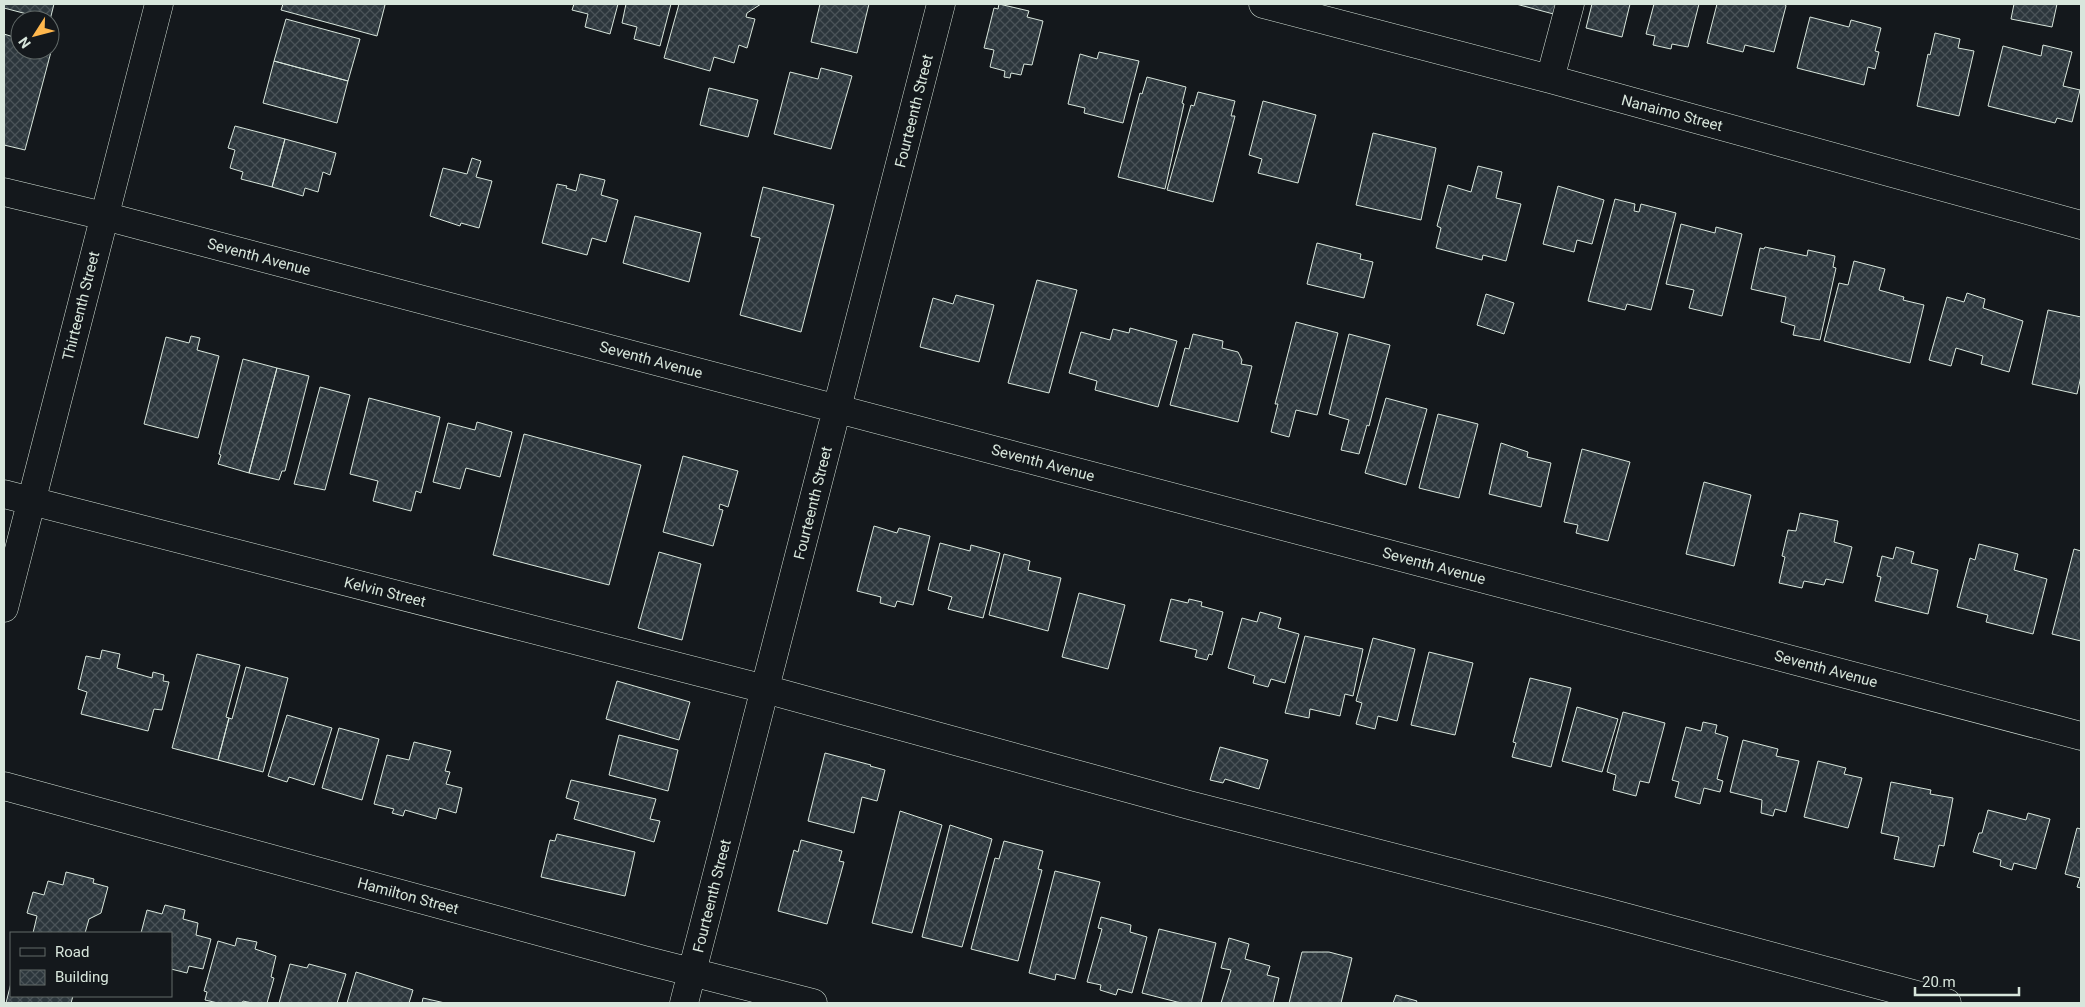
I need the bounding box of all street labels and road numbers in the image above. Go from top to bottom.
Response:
street label: Fourteenth Street [891,52,937,169]
street label: Nanaimo Street [1619,91,1725,135]
street label: Seventh Avenue [205,235,313,279]
street label: Thirteenth Street [59,249,103,362]
street label: Seventh Avenue [597,338,705,382]
street label: Seventh Avenue [989,441,1097,485]
street label: Fourteenth Street [790,444,836,561]
street label: Seventh Avenue [1380,544,1488,588]
street label: Kelvin Street [342,573,428,611]
street label: Seventh Avenue [1772,647,1880,691]
street label: Fourteenth Street [689,837,735,954]
street label: Hamilton Street [355,874,461,918]

